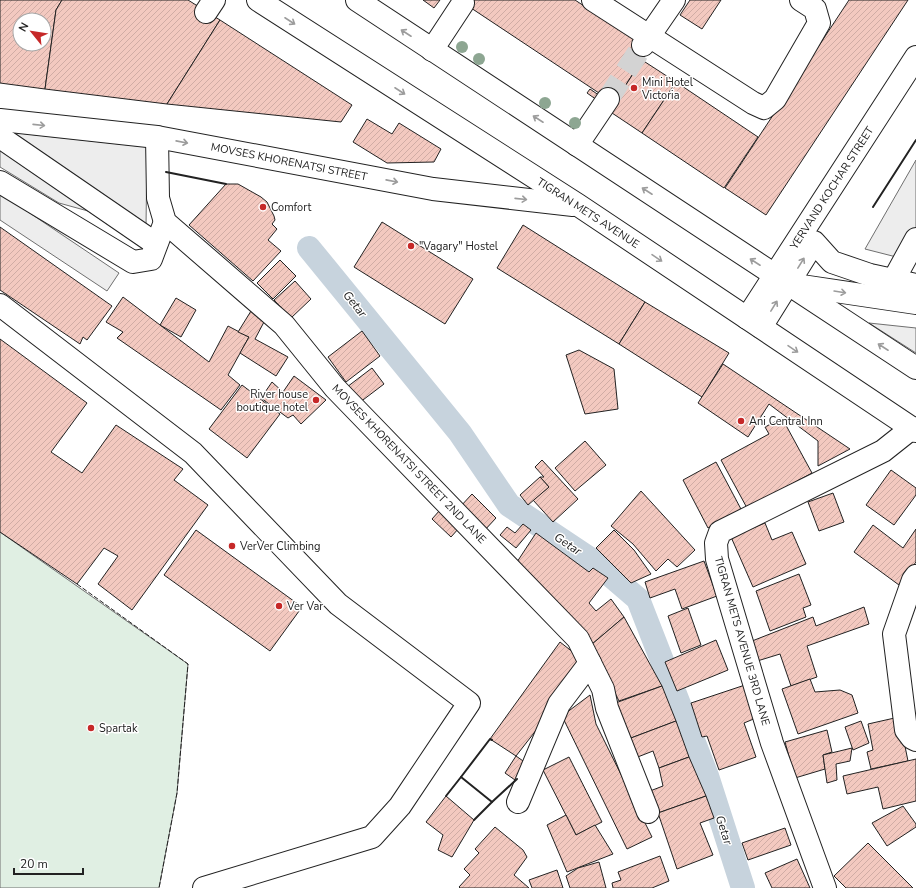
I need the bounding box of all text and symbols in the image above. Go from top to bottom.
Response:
north arrow [12,12,52,52]
one-way arrow [285,17,296,25]
text: N [15,20,32,35]
one-way arrow [400,28,412,36]
place label: Mini Hotel Victoria [641,75,694,103]
marker: Mini Hotel Victoria [629,83,639,93]
one-way arrow [394,88,406,96]
one-way arrow [533,115,544,123]
one-way arrow [32,121,45,128]
street label: YERVAND KOCHAR STREET [786,123,878,253]
one-way arrow [175,138,188,146]
street label: MOVSES KHORENATSI STREET [209,139,369,185]
street label: TIGRAN METS AVENUE [534,174,642,252]
one-way arrow [385,177,398,185]
one-way arrow [642,187,653,195]
one-way arrow [514,195,527,203]
place label: Comfort [271,200,311,215]
marker: Comfort [258,202,268,212]
place label: "Vagary" Hostel [419,239,499,254]
marker: "Vagary" Hostel [406,241,416,251]
one-way arrow [651,254,662,262]
one-way arrow [750,258,761,266]
one-way arrow [797,258,805,269]
water label: Getar [339,287,371,321]
one-way arrow [833,288,846,296]
one-way arrow [770,300,779,311]
one-way arrow [878,343,889,351]
one-way arrow [788,345,799,353]
street label: MOVSES KHORENATSI STREET 2ND LANE [329,381,489,547]
place label: River house boutique hotel [236,387,309,415]
marker: River house boutique hotel [311,395,321,405]
place label: Ani Central Inn [749,414,823,429]
marker: Ani Central Inn [736,416,746,426]
water label: Getar [551,529,585,559]
place label: VerVer Climbing [239,539,321,554]
marker: VerVer Climbing [227,541,237,551]
street label: TIGRAN METS AVENUE 3RD LANE [711,555,773,727]
place label: Ver Var [286,599,323,614]
marker: Ver Var [274,601,284,611]
place label: Spartak [99,721,138,736]
marker: Spartak [86,723,96,733]
water label: Getar [712,813,736,847]
scale bar [14,850,83,876]
text: 20 m [20,856,48,872]

